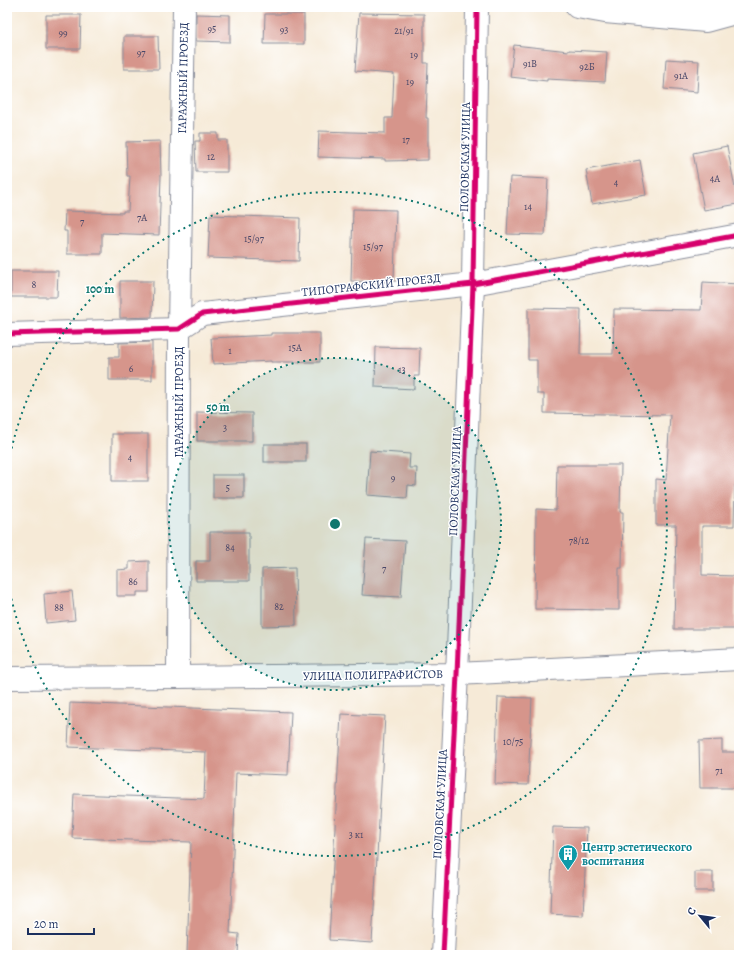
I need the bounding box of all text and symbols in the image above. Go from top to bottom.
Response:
street label: ГАРАЖНЫЙ ПРОЕЗД [174,22,192,134]
house number: 95 [208,22,216,35]
house number: 93 [280,23,288,36]
house number: 21/91 [394,24,414,37]
house number: 99 [58,26,68,39]
house number: 97 [137,46,146,59]
house number: 19 [410,48,418,61]
house number: 91В [523,57,537,70]
house number: 92Б [579,60,595,73]
house number: 91А [674,69,688,82]
house number: 19 [406,75,414,88]
street label: ПОЛОВСКАЯ УЛИЦА [456,101,474,212]
house number: 17 [402,133,411,146]
house number: 12 [207,150,215,163]
house number: 4А [710,172,720,185]
house number: 4 [614,176,619,189]
house number: 14 [524,200,532,213]
house number: 7А [137,211,147,224]
house number: 7 [80,215,85,228]
house number: 15/97 [244,232,265,245]
house number: 15/97 [363,240,384,253]
street label: ТИПОГРАФСКИЙ ПРОЕЗД [301,270,442,300]
house number: 8 [32,278,37,291]
text: 100 m [86,281,114,297]
house number: 15А [288,341,302,354]
house number: 1 [228,344,232,357]
street label: ГАРАЖНЫЙ ПРОЕЗД [171,346,187,458]
house number: 6 [129,362,134,375]
house number: 13 [398,363,406,376]
text: 50 m [206,399,230,415]
house number: 3 [223,421,227,434]
street label: ПОЛОВСКАЯ УЛИЦА [445,425,465,536]
house number: 4 [128,451,133,464]
house number: 9 [391,471,396,484]
house number: 5 [226,481,230,494]
centre of rings [328,517,342,531]
house number: 78/12 [569,534,590,547]
house number: 84 [225,541,235,554]
house number: 7 [382,562,387,575]
house number: 86 [128,575,138,588]
house number: 82 [274,600,284,613]
house number: 88 [54,601,64,614]
street label: УЛИЦА ПОЛИГРАФИСТОВ [303,666,443,684]
house number: 10/75 [503,735,523,748]
street label: ПОЛОВСКАЯ УЛИЦА [429,748,451,859]
house number: 71 [715,764,723,777]
house number: 3 к1 [349,828,364,841]
place label: Центр эстетического воспитания [582,839,692,869]
building icon: Центр эстетического воспитания [557,843,579,871]
north arrow [680,896,720,936]
text: С [683,905,700,918]
scale bar [28,910,94,936]
text: 20 m [34,916,58,932]

